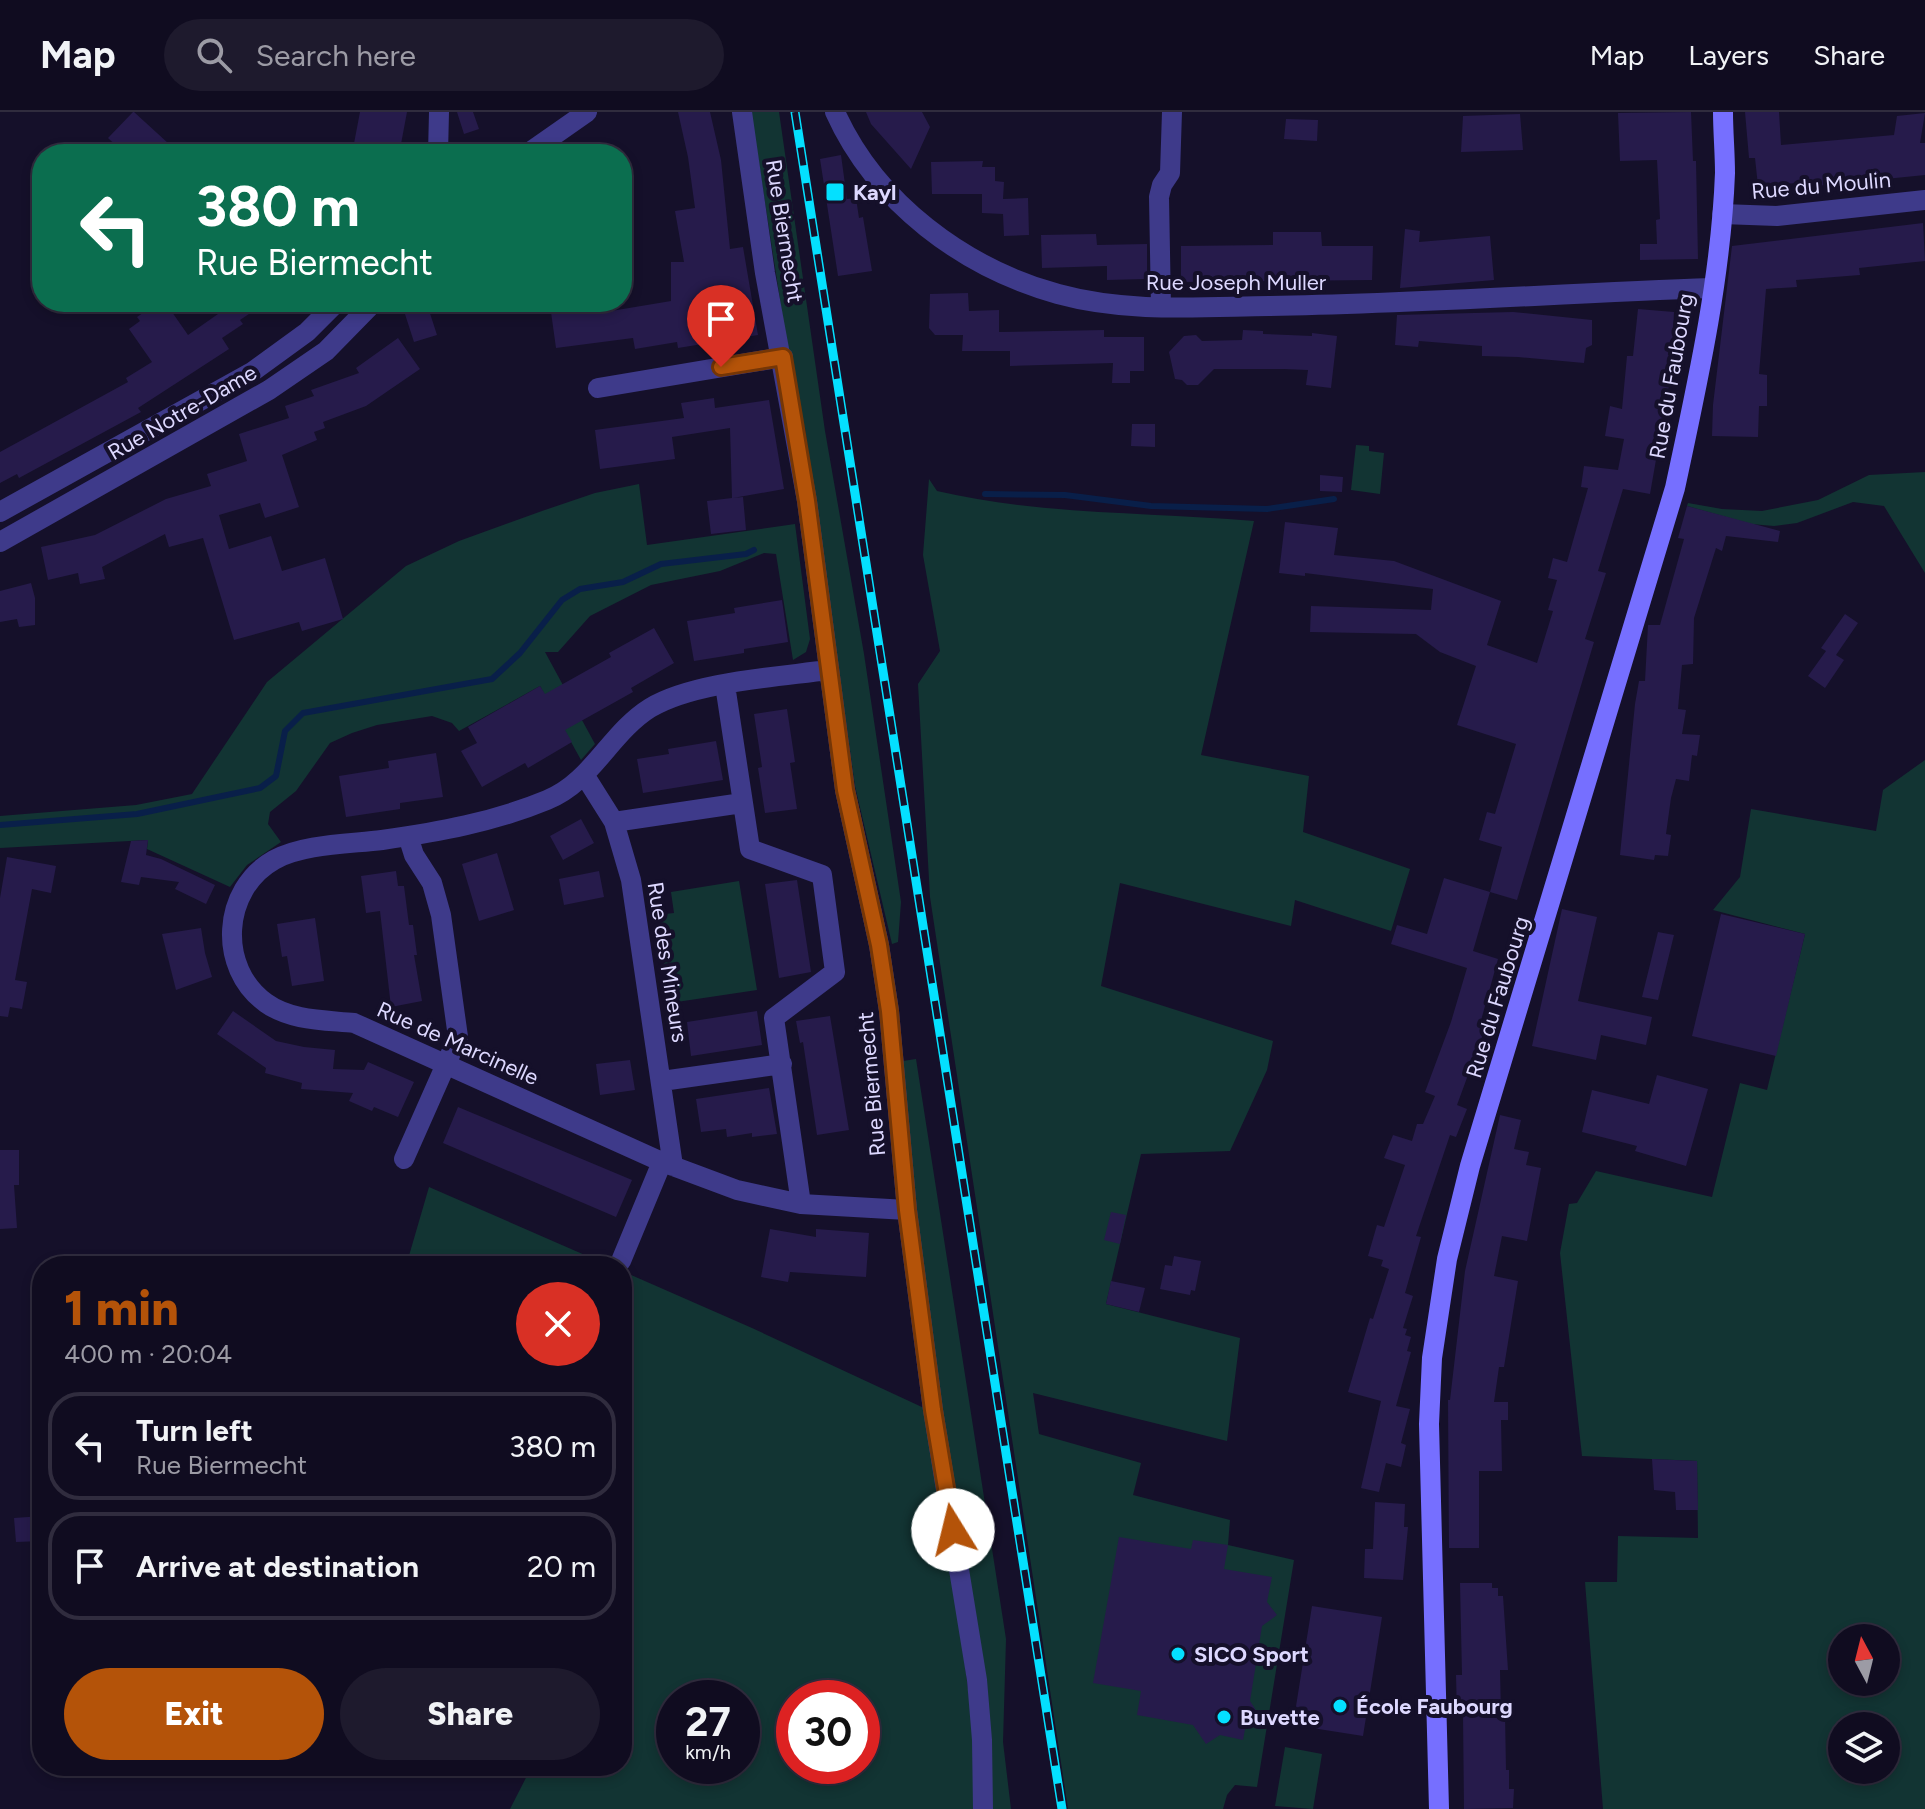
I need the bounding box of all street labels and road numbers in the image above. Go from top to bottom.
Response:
street label: Rue Biermecht [760,157,809,305]
street label: Rue du Moulin [1750,166,1892,205]
street label: Rue Joseph Muller [1146,269,1327,296]
street label: Rue du Faubourg [1644,291,1699,461]
street label: Rue Notre-Dame [103,359,261,466]
street label: Rue des Mineurs [641,880,694,1044]
street label: Rue du Faubourg [1460,913,1535,1081]
street label: Rue de Marcinelle [373,996,543,1091]
street label: Rue Biermecht [852,1011,891,1157]

